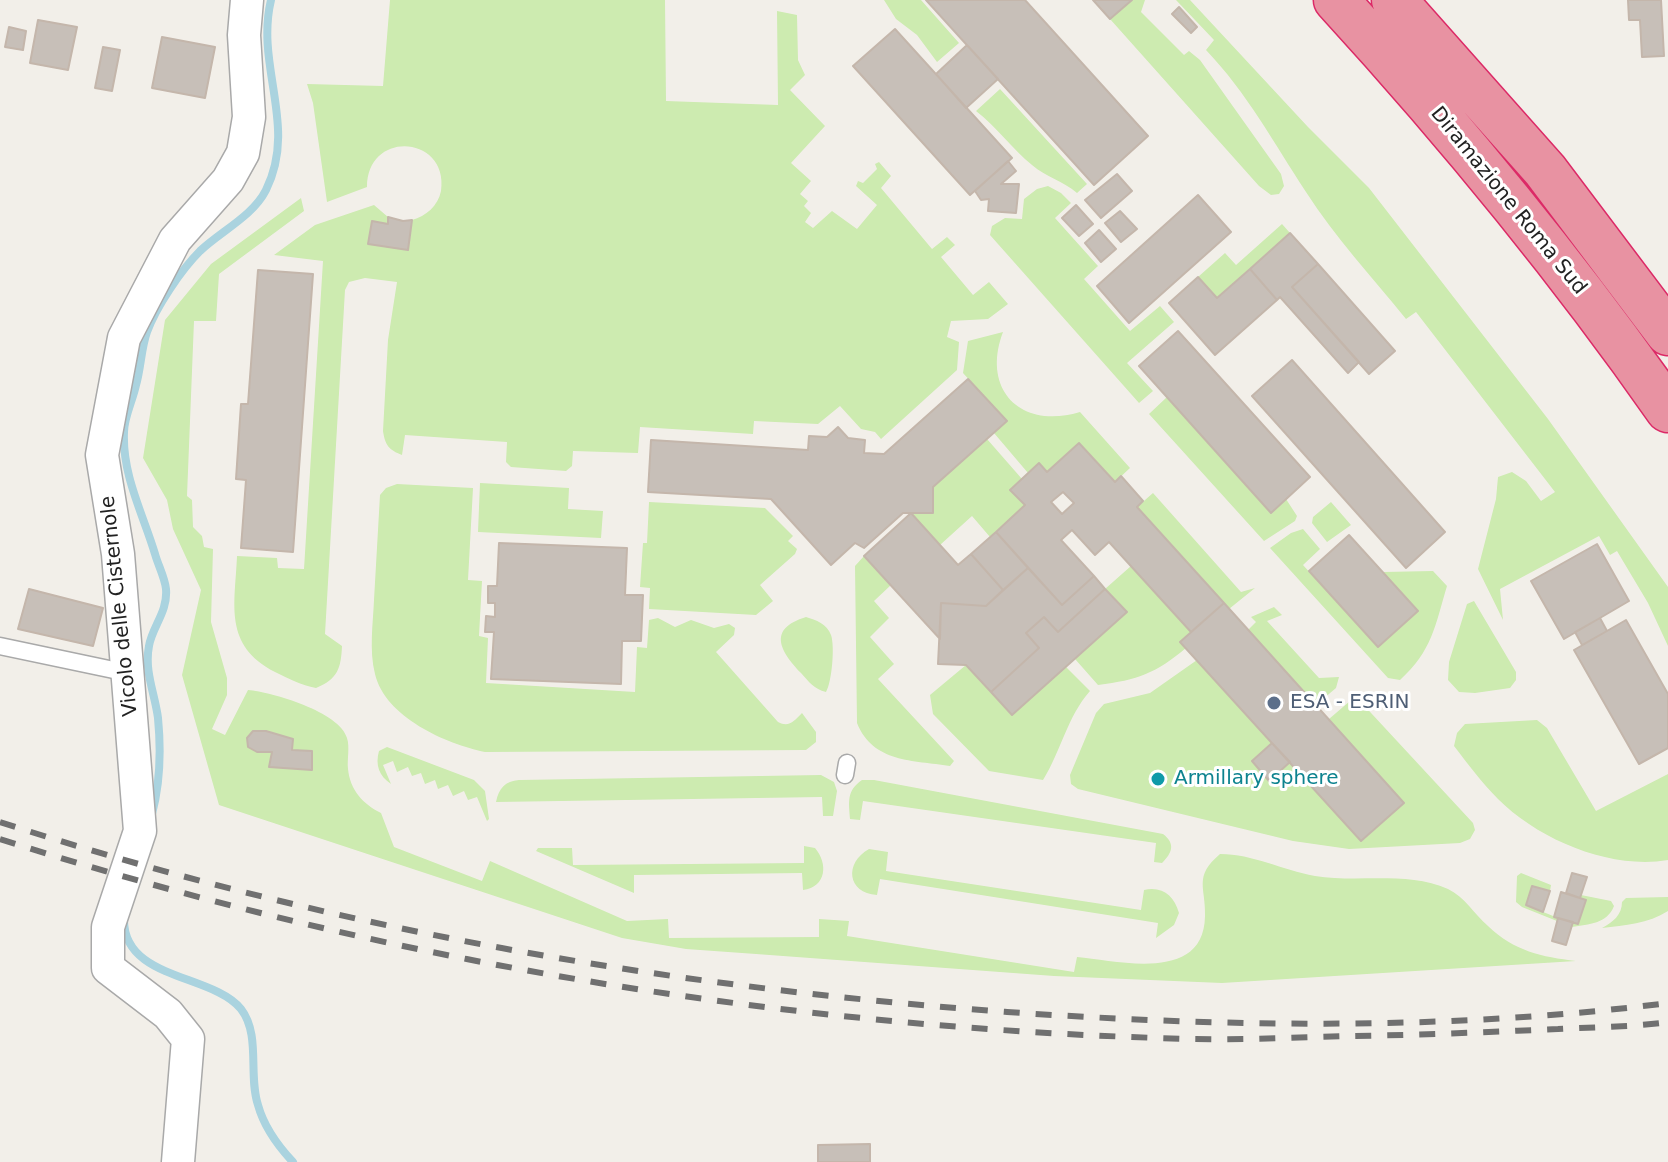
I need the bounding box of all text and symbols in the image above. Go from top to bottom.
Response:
street label: Diramazione Roma Sud [1425,102,1591,300]
street label: Vicolo delle Cisternole [96,495,144,717]
place label: ESA - ESRIN [1290,691,1409,715]
marker: ESA - ESRIN [1265,694,1283,712]
place label: Armillary sphere [1174,767,1339,791]
marker: Armillary sphere [1149,770,1167,788]

